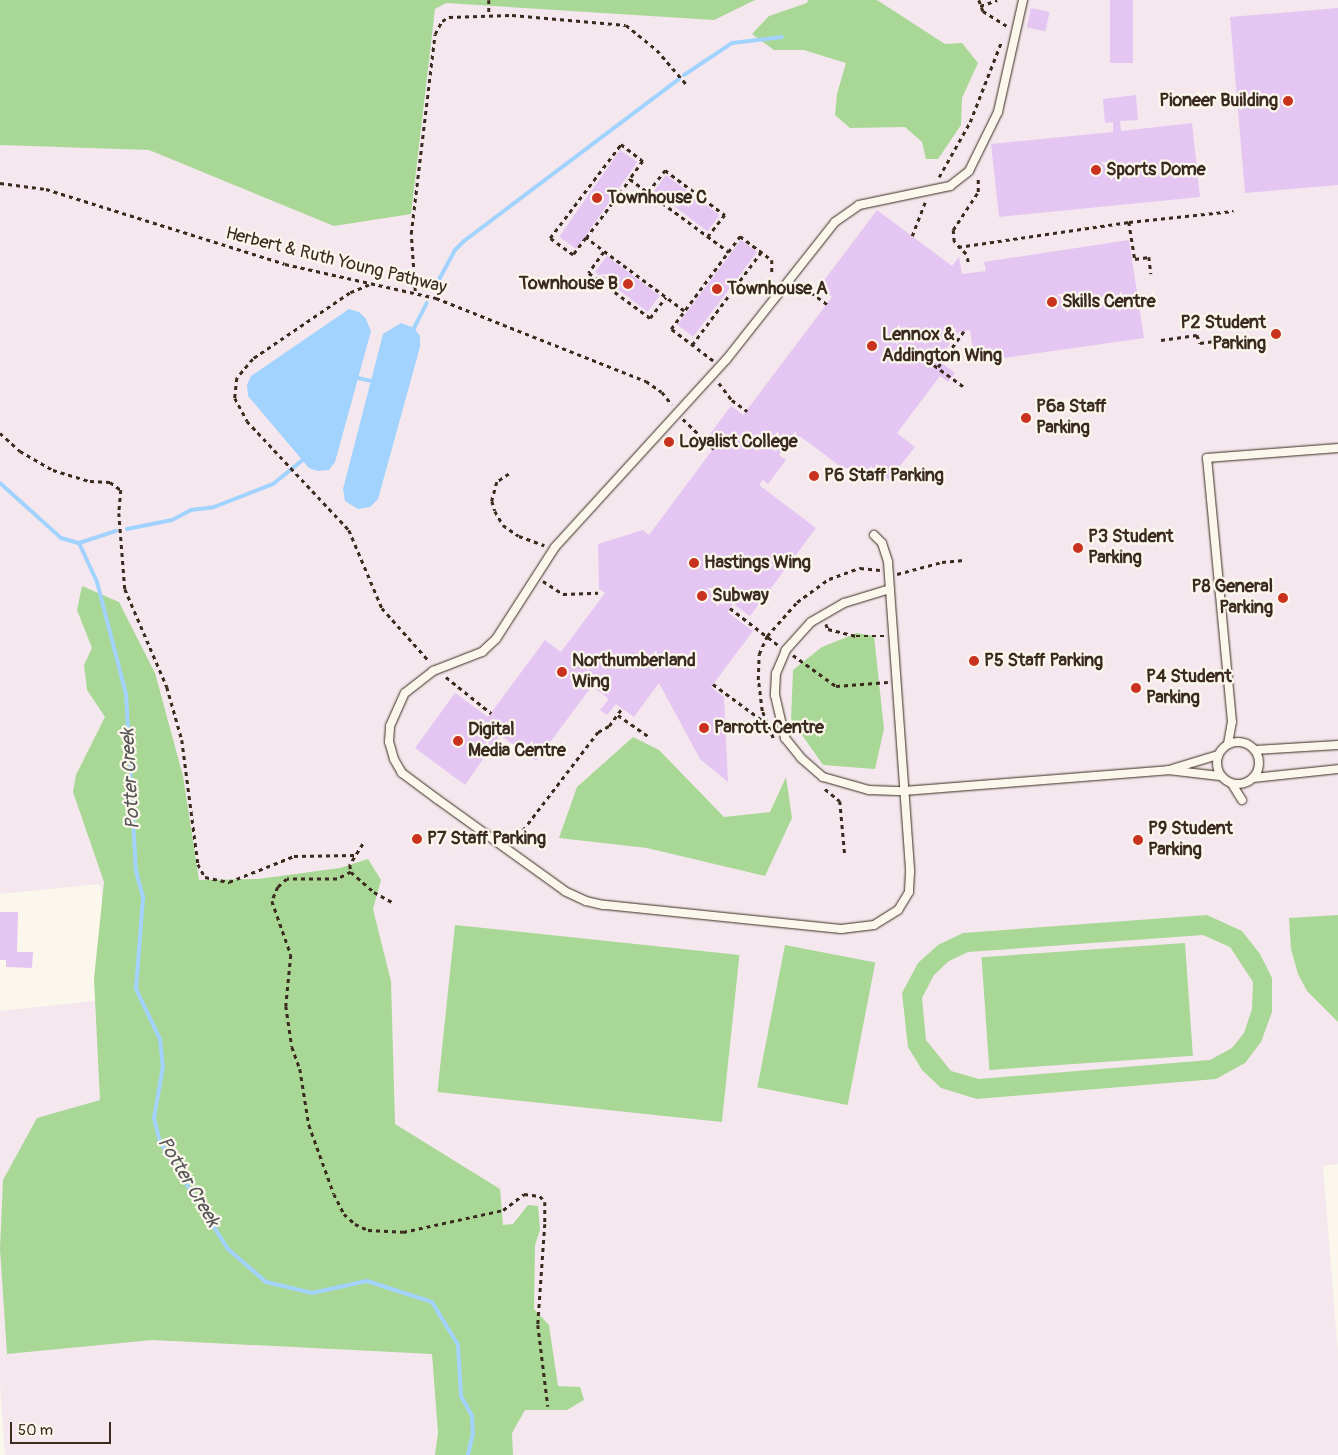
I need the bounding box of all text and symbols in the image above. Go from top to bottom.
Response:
place label: Pioneer Building [1159,90,1278,112]
marker: Pioneer Building [1282,95,1294,107]
place label: Sports Dome [1106,159,1206,181]
marker: Sports Dome [1090,164,1102,176]
place label: Townhouse C [607,187,707,209]
marker: Townhouse C [591,192,603,204]
street label: Herbert & Ruth Young Pathway [223,223,449,299]
place label: Townhouse B [519,273,618,295]
marker: Townhouse B [622,278,634,290]
place label: Townhouse A [727,278,828,300]
marker: Townhouse A [711,283,723,295]
place label: Skills Centre [1062,291,1156,313]
marker: Skills Centre [1046,296,1058,308]
place label: P2 Student Parking [1181,313,1266,356]
place label: Lennox & Addington Wing [882,325,1002,368]
marker: P2 Student Parking [1270,328,1282,340]
marker: Lennox & Addington Wing [866,340,878,352]
place label: P6a Staff Parking [1036,397,1107,439]
marker: P6a Staff Parking [1020,412,1032,424]
place label: Loyalist College [679,431,798,453]
marker: Loyalist College [663,436,675,448]
place label: P6 Staff Parking [824,465,944,487]
marker: P6 Staff Parking [808,470,820,482]
place label: P3 Student Parking [1088,527,1173,570]
marker: P3 Student Parking [1072,542,1084,554]
place label: Hastings Wing [704,552,811,574]
marker: Hastings Wing [688,557,700,569]
place label: P8 General Parking [1191,577,1273,620]
place label: Subway [712,585,769,607]
marker: Subway [696,590,708,602]
marker: P8 General Parking [1277,592,1289,604]
place label: P5 Staff Parking [984,650,1103,672]
place label: Northumberland Wing [572,651,696,694]
marker: P5 Staff Parking [968,655,980,667]
marker: Northumberland Wing [556,666,568,678]
place label: P4 Student Parking [1146,667,1232,710]
marker: P4 Student Parking [1130,682,1142,694]
place label: Parrott Centre [714,717,824,739]
place label: Digital Media Centre [468,720,566,762]
marker: Parrott Centre [698,722,710,734]
water label: Potter Creek [117,728,145,830]
marker: Digital Media Centre [452,735,464,747]
place label: P9 Student Parking [1148,819,1233,862]
place label: P7 Staff Parking [427,828,546,850]
marker: P7 Staff Parking [411,833,423,845]
marker: P9 Student Parking [1132,834,1144,846]
water label: Potter Creek [152,1133,224,1231]
scale bar [12,1412,114,1444]
text: 50 m [18,1421,53,1440]

